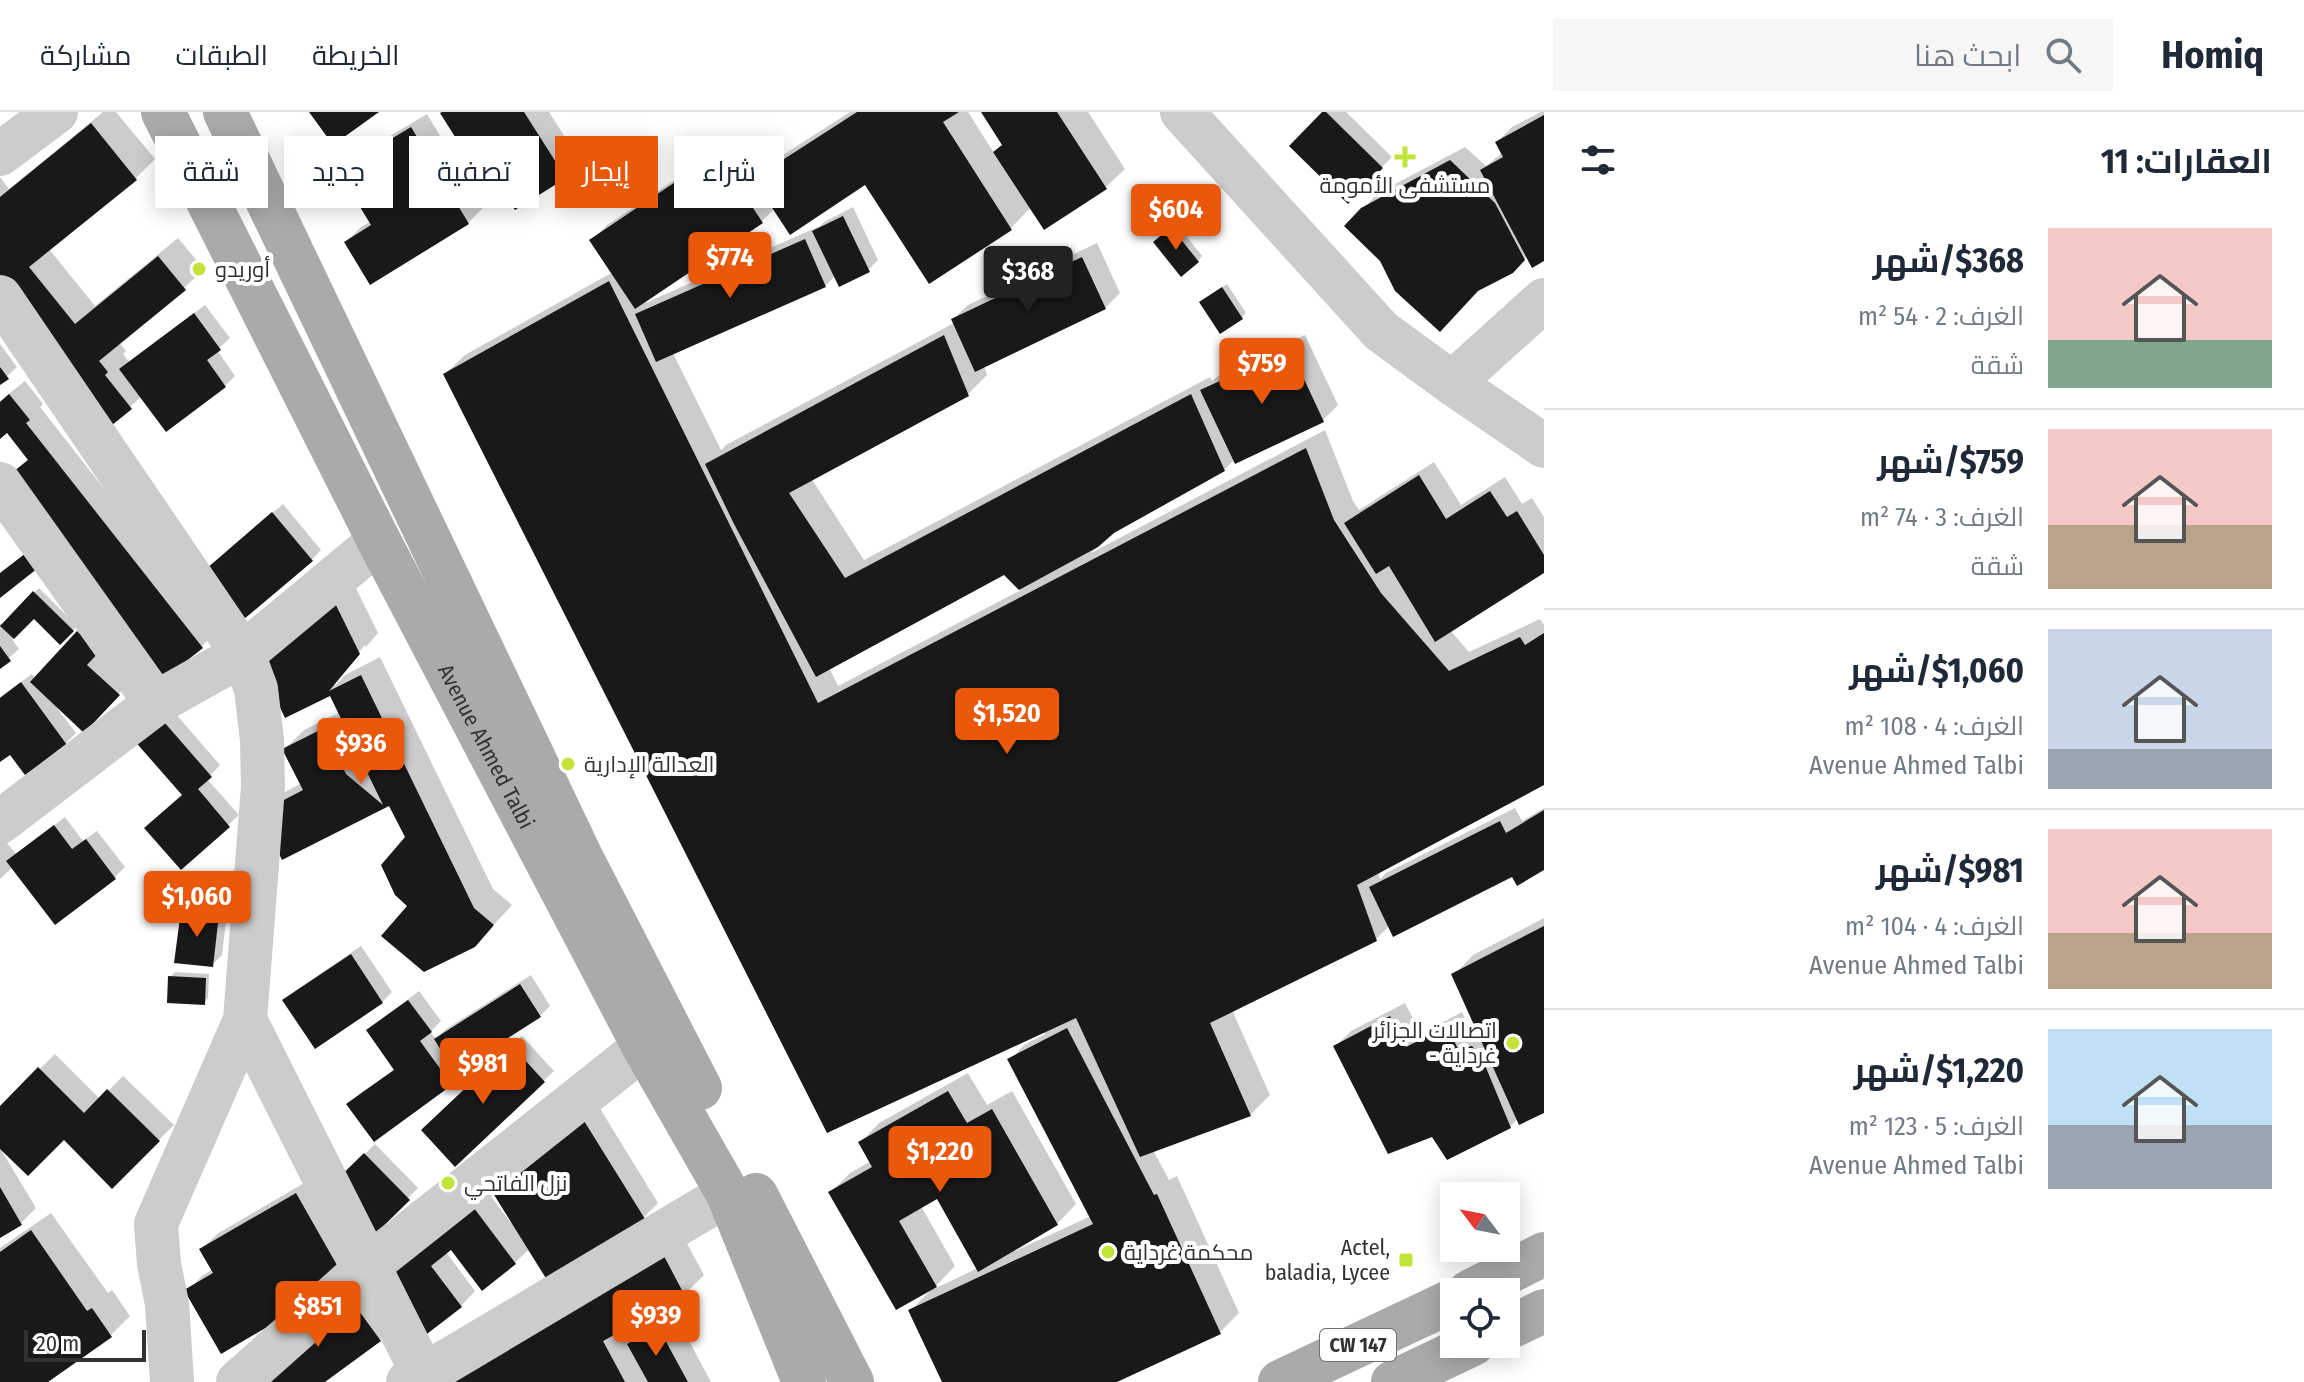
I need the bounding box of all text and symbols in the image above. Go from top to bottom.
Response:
search box [1553,19,2113,91]
text: Homiq [2161,32,2264,78]
icon: search [2041,33,2085,77]
text: ابحث هنا [1914,38,2021,74]
text: مشاركة [40,39,131,72]
text: الطبقات [175,39,268,72]
text: الخريطة [312,39,399,72]
chip: شقة [155,136,268,208]
chip: جديد [284,136,393,208]
chip: تصفية [409,136,539,208]
chip: إيجار [555,136,658,208]
chip: شراء [674,136,784,208]
icon: filters [1576,138,1620,182]
text: العقارات: 11 [2101,141,2272,182]
marker: مستشفى الأمومة [1394,146,1416,168]
place label: مستشفى الأمومة [1320,172,1490,199]
pin: $604 [1129,184,1223,252]
text: $604 [1149,194,1203,225]
pin: $774 [683,232,777,300]
text: $368/شهر [1873,240,2024,281]
text: $774 [706,242,754,273]
pin: $368 [981,246,1075,314]
place label: أوريدو [215,256,270,283]
text: $368 [1002,256,1054,287]
marker: أوريدو [190,260,208,278]
icon: home [2112,260,2208,356]
text: الغرف: 2 · 54 m² [1858,301,2024,332]
pin: $759 [1215,338,1309,406]
text: $759 [1237,348,1287,379]
text: شقة [1971,350,2024,381]
text: $759/شهر [1877,441,2024,482]
icon: home [2112,461,2208,557]
text: الغرف: 3 · 74 m² [1860,502,2024,533]
text: شقة [1971,551,2024,582]
text: $1,060/شهر [1849,650,2024,691]
street label: Avenue Ahmed Talbi [432,659,541,833]
icon: home [2112,661,2208,757]
pin: $1,520 [942,688,1072,756]
text: $1,520 [973,698,1041,729]
text: الغرف: 4 · 108 m² [1845,711,2024,742]
pin: $936 [314,718,408,786]
text: $936 [335,728,387,759]
text: Avenue Ahmed Talbi [1809,750,2024,781]
place label: العدالة الإدارية [584,751,714,779]
marker: العدالة الإدارية [559,755,577,773]
text: $981/شهر [1876,850,2024,891]
icon: home [2112,861,2208,957]
pin: $1,060 [132,871,262,939]
text: $1,060 [162,881,232,912]
text: الغرف: 4 · 104 m² [1845,911,2024,942]
text: Avenue Ahmed Talbi [1809,950,2024,981]
place label: اتصالات الجزائر - غرداية [1371,1017,1497,1069]
marker: اتصالات الجزائر - غرداية [1504,1034,1522,1052]
pin: $981 [436,1038,530,1106]
text: $981 [458,1048,508,1079]
text: $1,220/شهر [1854,1050,2024,1091]
icon: home [2112,1061,2208,1157]
text: الغرف: 5 · 123 m² [1849,1111,2024,1142]
pin: $1,220 [875,1126,1005,1194]
text: $1,220 [906,1136,974,1167]
text: Avenue Ahmed Talbi [1809,1150,2024,1181]
place label: نزل الفاتحي [464,1170,567,1200]
marker: نزل الفاتحي [439,1174,457,1192]
north arrow [1440,1182,1520,1262]
map controls [1440,1182,1520,1358]
place label: Actel, baladia, Lycee [1265,1234,1390,1286]
place label: محكمة غرداية [1124,1239,1253,1266]
marker: محكمة غرداية [1099,1243,1117,1261]
marker: Actel, baladia, Lycee [1397,1251,1415,1269]
button: locate [1440,1278,1520,1358]
pin: $851 [271,1281,365,1349]
pin: $939 [609,1290,703,1358]
text: $851 [293,1291,343,1322]
text: $939 [631,1300,681,1331]
scale bar [24,1326,146,1362]
road number: CW 147 [1320,1329,1396,1361]
text: 20 m [36,1330,79,1357]

